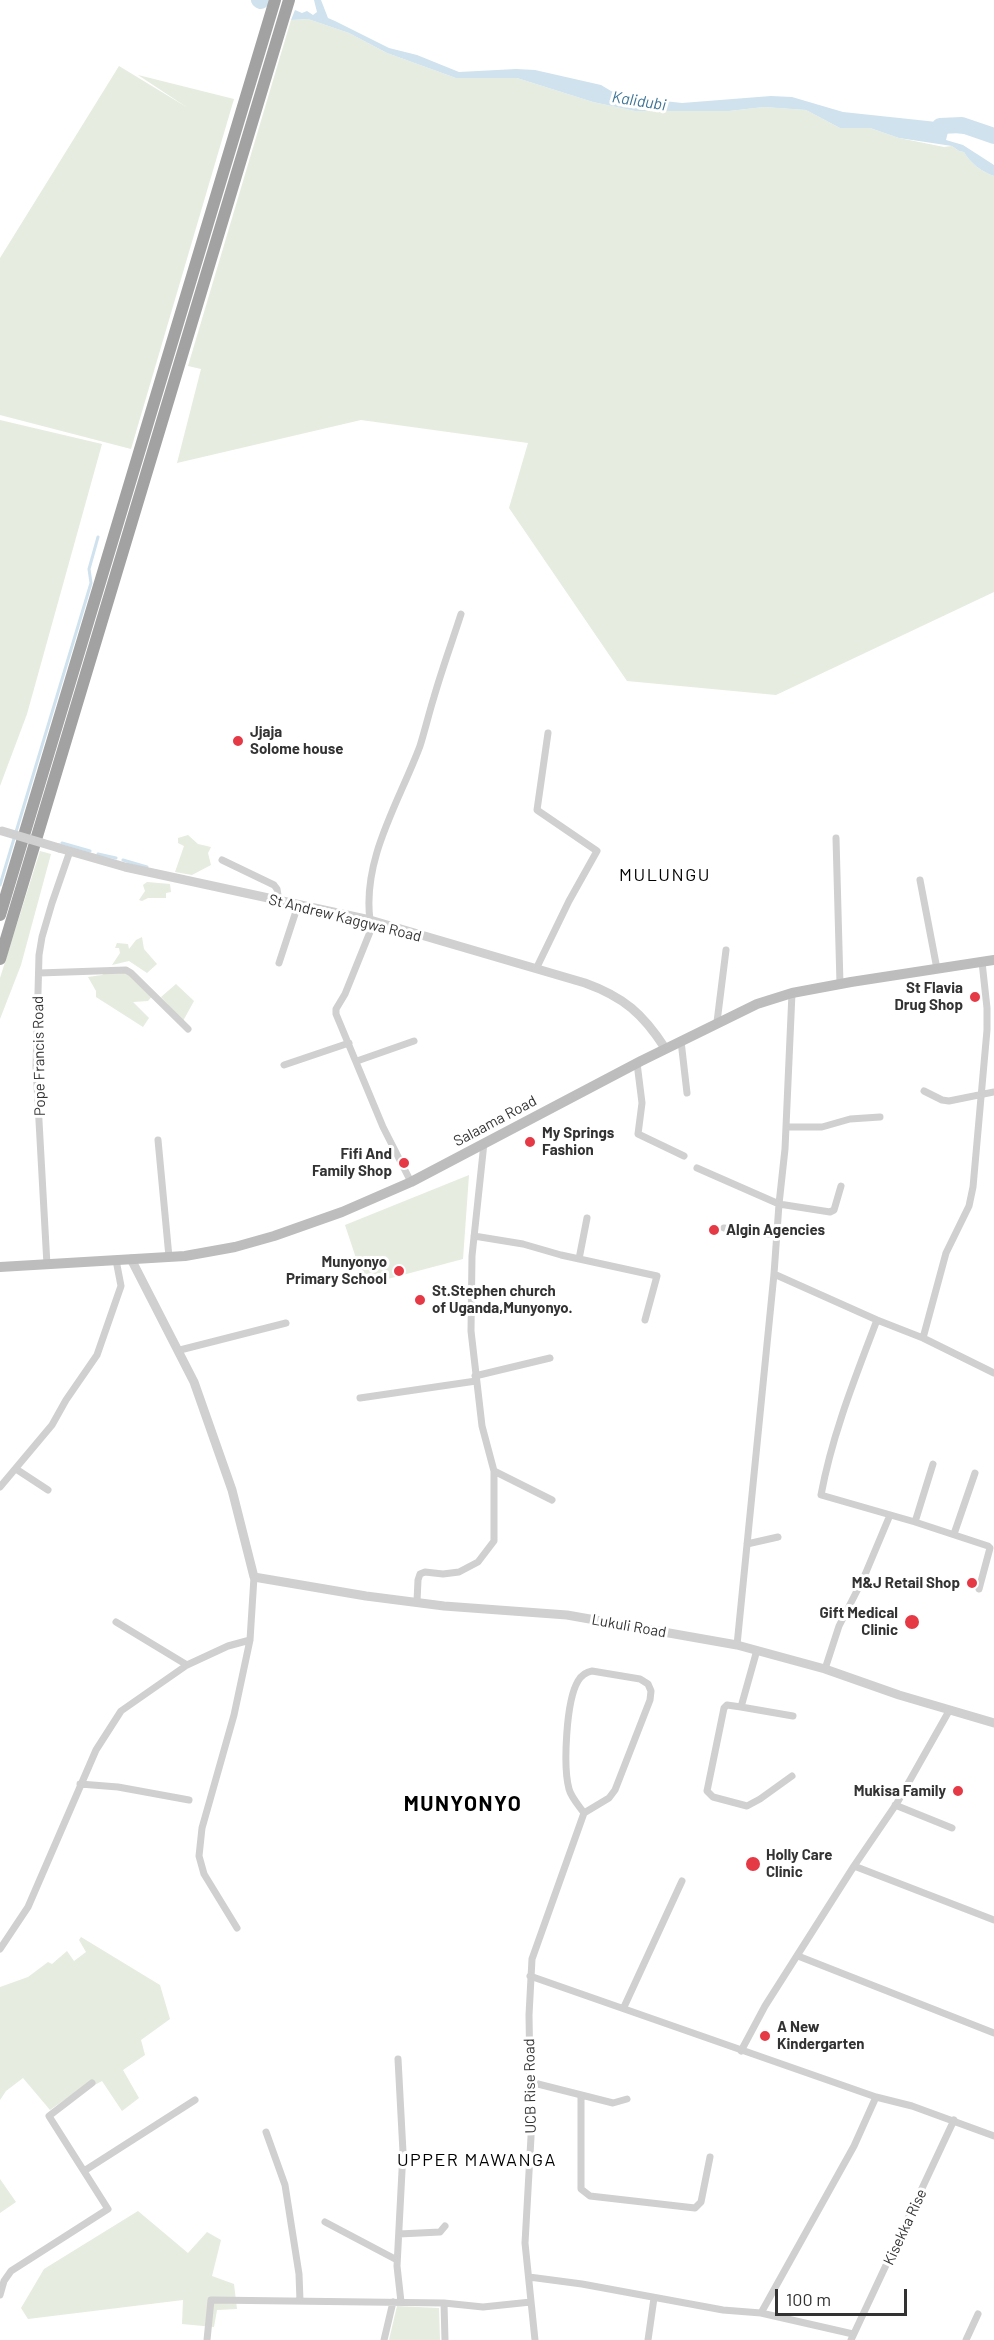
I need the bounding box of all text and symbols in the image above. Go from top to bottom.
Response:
water label: Kalidubi [611,87,667,115]
place label: Jjaja Solome house [250,723,343,758]
marker: Jjaja Solome house [231,734,245,748]
district label: MULUNGU [619,864,711,886]
street label: St Andrew Kaggwa Road [267,890,423,946]
place label: St Flavia Drug Shop [895,979,963,1014]
marker: St Flavia Drug Shop [968,990,982,1004]
street label: Pope Francis Road [29,996,49,1116]
street label: Salaama Road [450,1092,540,1150]
place label: My Springs Fashion [542,1124,614,1159]
marker: My Springs Fashion [523,1135,537,1149]
place label: Fifi And Family Shop [312,1145,392,1180]
marker: Fifi And Family Shop [397,1156,411,1170]
place label: Algin Agencies [726,1221,825,1239]
marker: Algin Agencies [707,1223,721,1237]
place label: Munyonyo Primary School [286,1253,387,1288]
marker: Munyonyo Primary School [392,1264,406,1278]
place label: St.Stephen church of Uganda,Munyonyo. [432,1282,572,1317]
marker: St.Stephen church of Uganda,Munyonyo. [413,1293,427,1307]
place label: M&J Retail Shop [852,1574,960,1592]
marker: M&J Retail Shop [965,1576,979,1590]
place label: Gift Medical Clinic [820,1604,898,1639]
street label: Lukuli Road [590,1611,668,1641]
marker: Gift Medical Clinic [903,1613,921,1631]
place label: Mukisa Family [854,1782,946,1800]
marker: Mukisa Family [951,1784,965,1798]
district label: MUNYONYO [404,1791,522,1817]
place label: Holly Care Clinic [766,1846,832,1881]
marker: Holly Care Clinic [744,1855,762,1873]
place label: A New Kindergarten [777,2018,865,2053]
marker: A New Kindergarten [758,2029,772,2043]
street label: UCB Rise Road [520,2038,540,2134]
district label: UPPER MAWANGA [397,2149,557,2171]
street label: Kisekka Rise [880,2186,930,2268]
scale bar [778,2277,910,2315]
text: 100 m [786,2288,831,2310]

